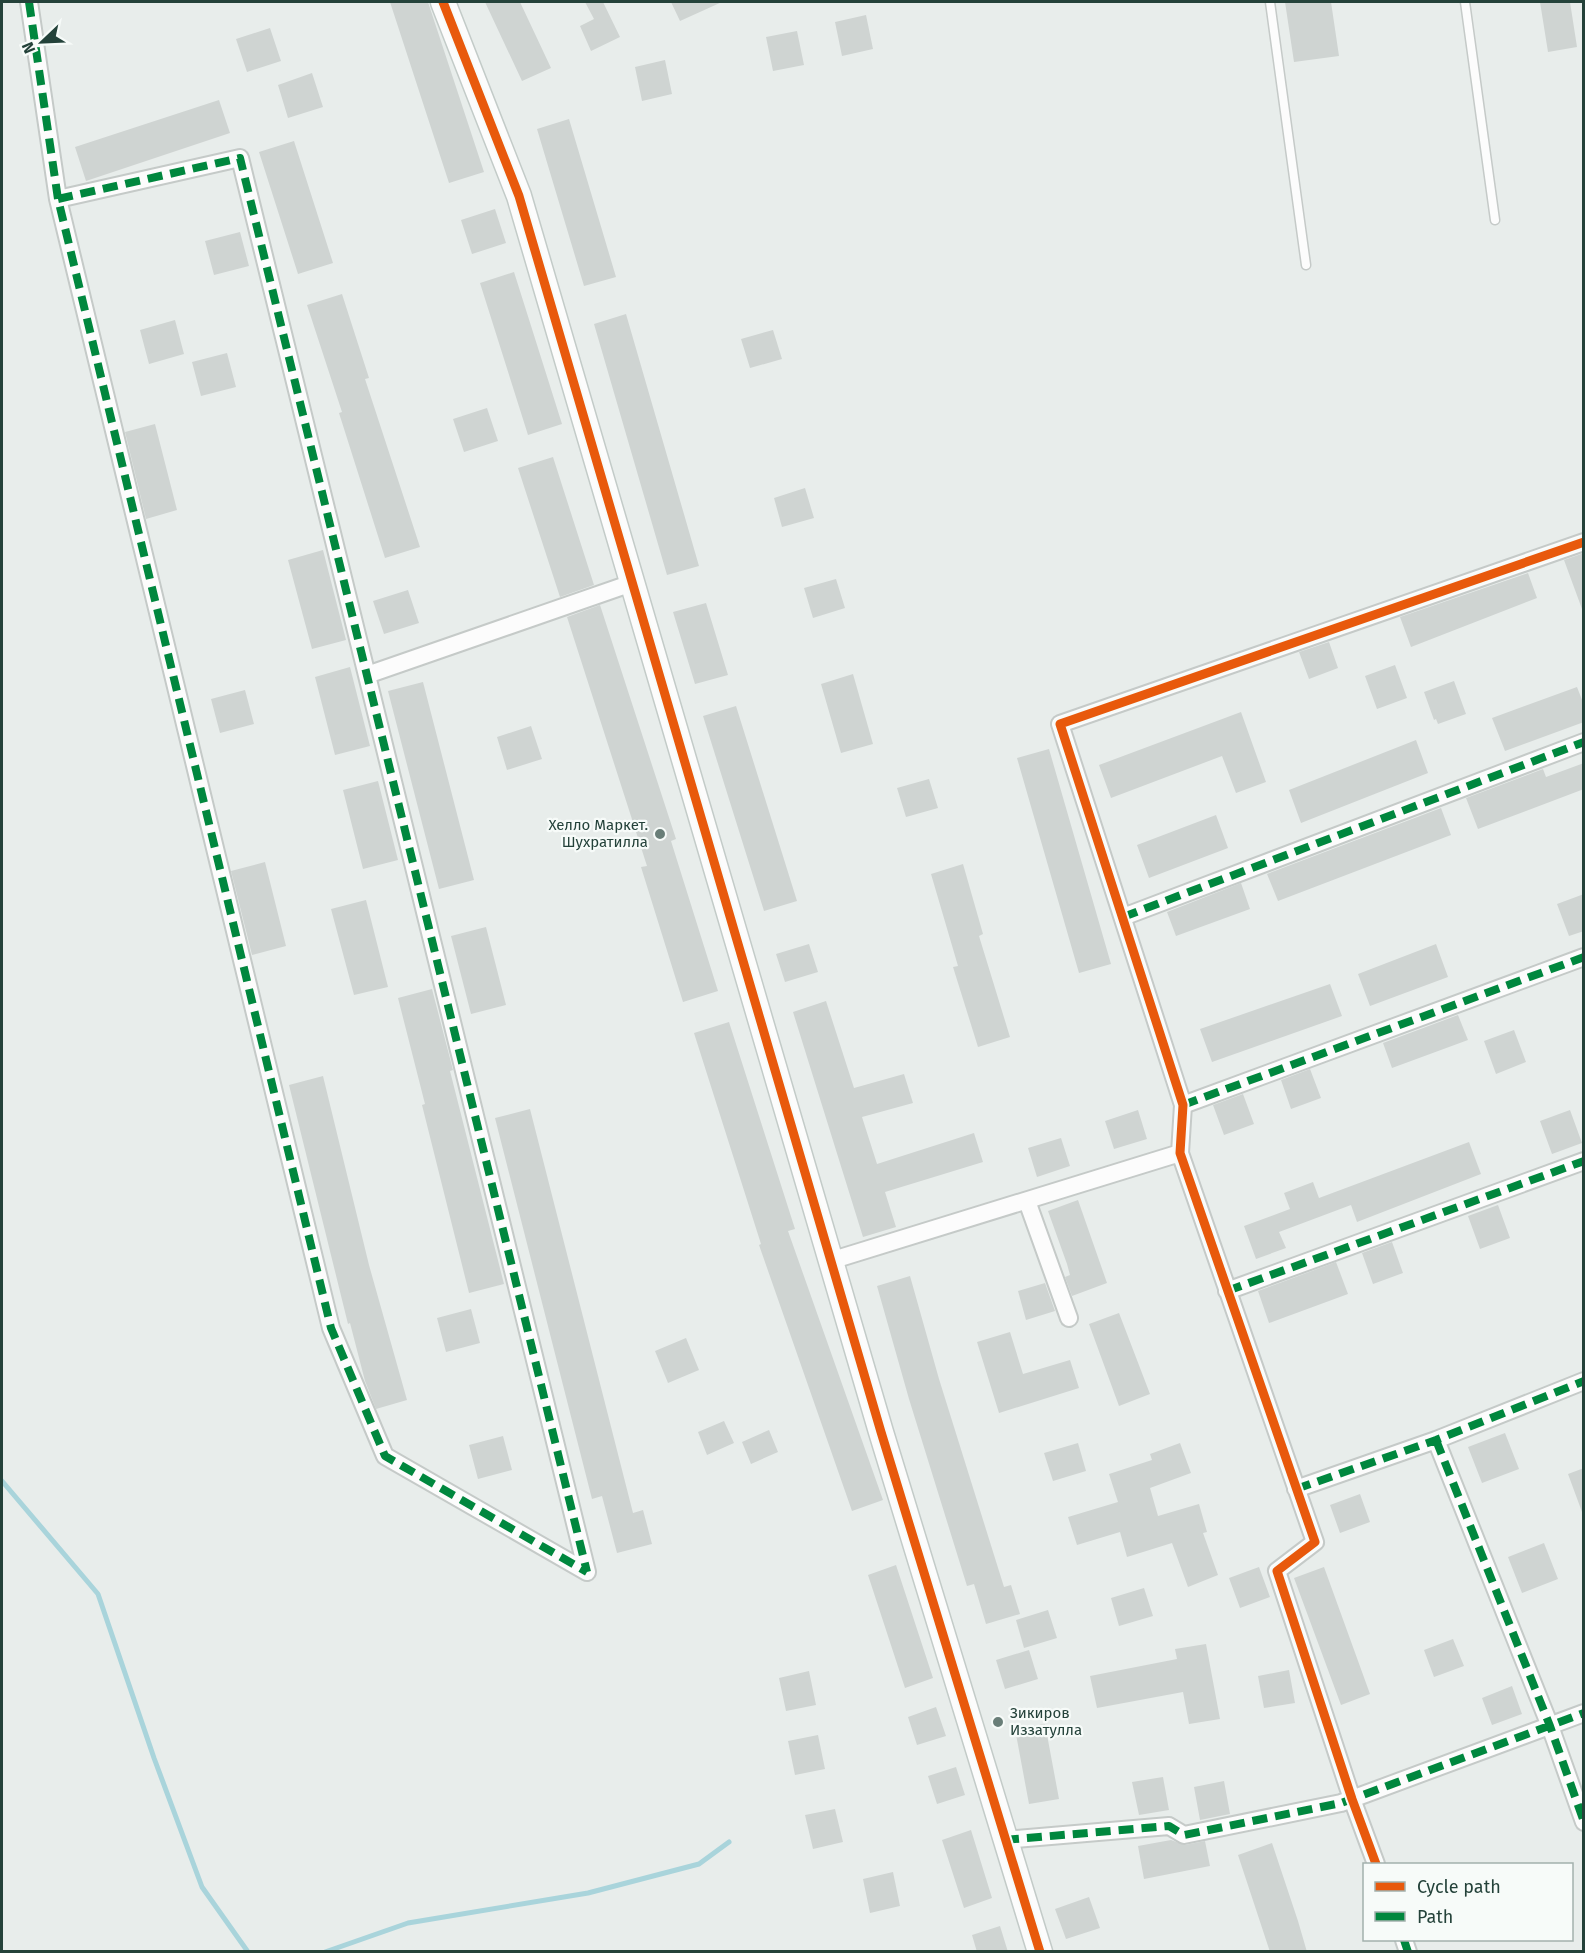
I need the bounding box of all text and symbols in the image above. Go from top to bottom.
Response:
north arrow [12,12,72,72]
text: N [18,39,39,56]
place label: Хелло Маркет. Шухратилла [548,816,648,851]
marker: Хелло Маркет. Шухратилла [653,827,667,841]
place label: Зикиров Иззатулла [1010,1704,1082,1739]
marker: Зикиров Иззатулла [991,1715,1005,1729]
legend [1363,1863,1573,1941]
text: Cycle path [1417,1876,1501,1898]
text: Path [1417,1906,1453,1928]

